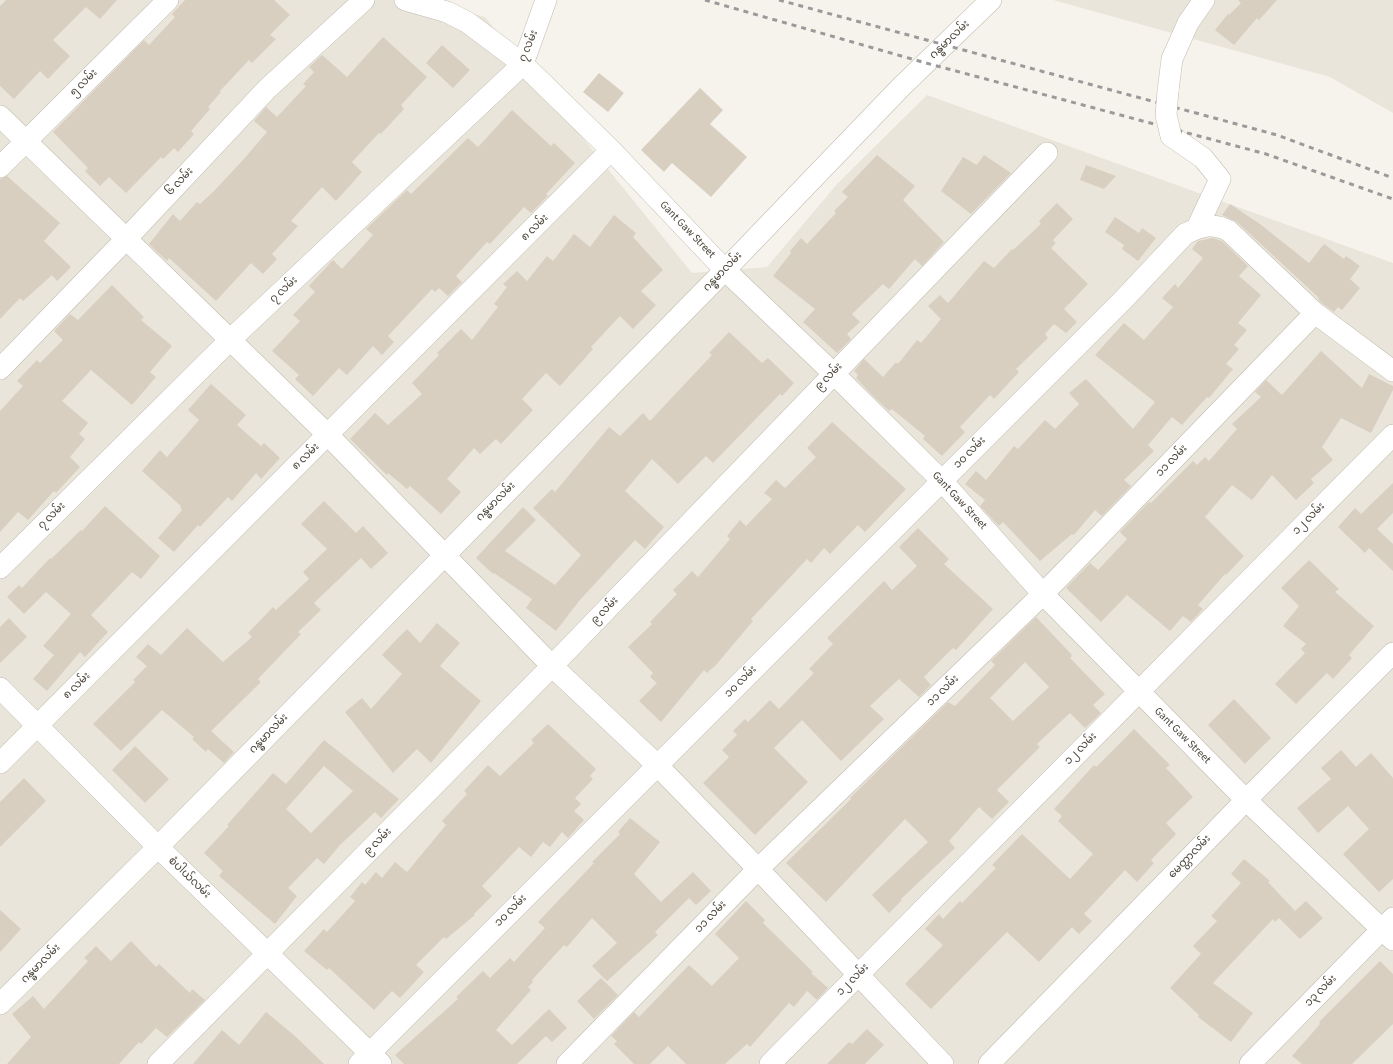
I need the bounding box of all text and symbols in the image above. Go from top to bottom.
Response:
street label: ဂန္ဓမာလမ်း [927,18,973,62]
street label: ၇ လမ်း [517,28,541,64]
street label: ၅ လမ်း [68,67,100,99]
street label: ၆ လမ်း [164,165,196,199]
street label: Gant Gaw Street [656,199,718,261]
street label: ၈ လမ်း [519,212,551,244]
street label: ဂန္ဓမာလမ်း [701,249,745,295]
street label: ၇ လမ်း [267,274,301,306]
street label: ၉ လမ်း [813,360,845,394]
street label: ၁၀ လမ်း [951,434,989,472]
street label: ၈ လမ်း [290,441,322,473]
street label: ၁၁ လမ်း [1154,442,1190,480]
street label: Gant Gaw Street [929,469,989,533]
street label: ဂန္ဓမာလမ်း [474,480,518,524]
street label: ၇ လမ်း [36,500,68,532]
street label: ၁၂ လမ်း [1290,500,1328,538]
street label: ၉ လမ်း [589,594,621,628]
street label: ၁၀ လမ်း [722,663,760,701]
street label: ၈ လမ်း [61,670,93,702]
street label: ၁၁ လမ်း [924,673,962,709]
street label: Gant Gaw Street [1151,705,1213,767]
street label: ဂန္ဓမာလမ်း [247,711,291,757]
street label: ၁၂ လမ်း [1062,730,1100,768]
street label: ၉ လမ်း [361,825,395,859]
street label: မေတ္တာလမ်း [1166,833,1214,881]
street label: စံပါယ်လမ်း [165,855,213,901]
street label: ၁၀ လမ်း [492,892,530,930]
street label: ၁၁ လမ်း [693,898,729,936]
street label: ဂန္ဓမာလမ်း [19,942,63,986]
street label: ၁၂ လမ်း [834,961,872,999]
street label: ၁၃ လမ်း [1302,972,1340,1010]

